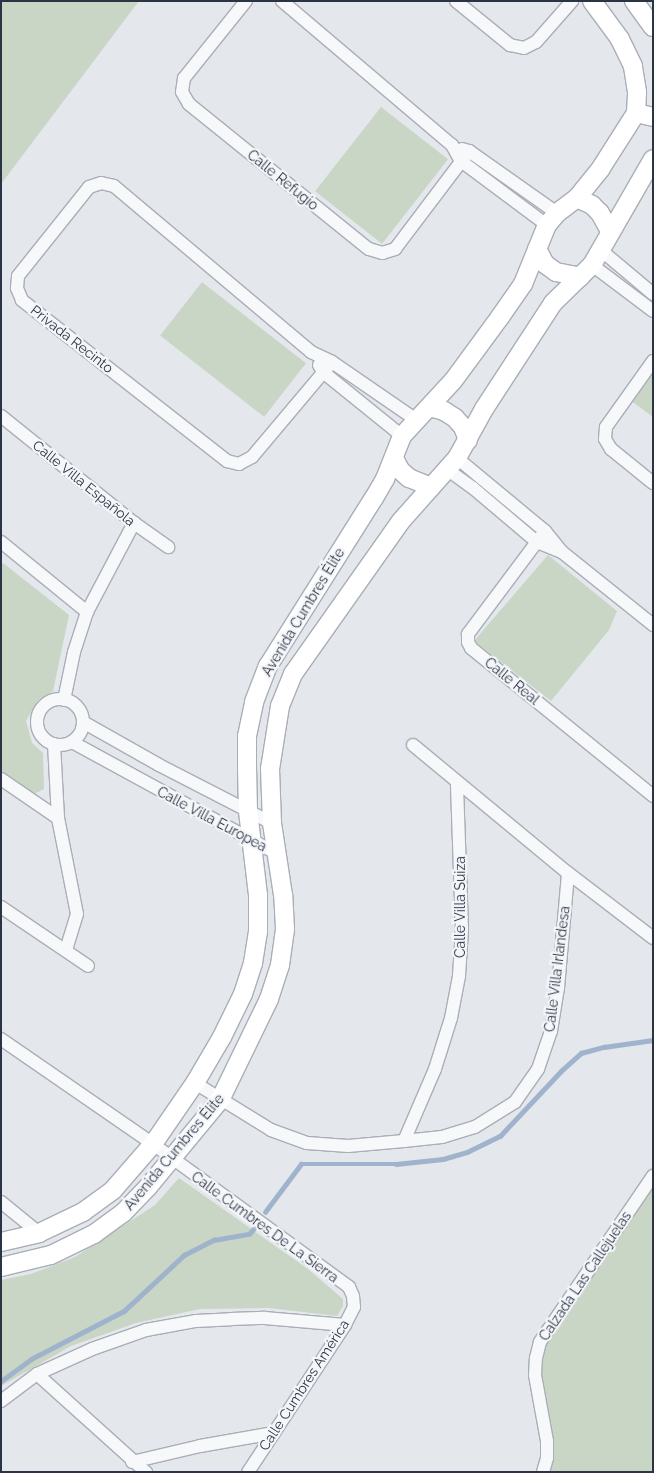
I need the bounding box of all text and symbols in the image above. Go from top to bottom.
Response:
street label: Calle Refugio [244,146,322,214]
street label: Privada Recinto [27,301,117,377]
street label: Calle Villa Española [29,436,139,530]
street label: Avenida Cumbres Élite [258,545,348,679]
street label: Calle Real [481,654,543,708]
street label: Calle Villa Europea [154,783,270,855]
street label: Calle Villa Suiza [452,856,468,958]
street label: Calle Villa Irlandesa [541,905,573,1033]
street label: Avenida Cumbres Élite [121,1091,227,1213]
street label: Calle Cumbres De La Sierra [188,1168,342,1286]
street label: Calzada Las Callejuelas [535,1208,635,1344]
street label: Calle Cumbres América [255,1316,353,1454]

